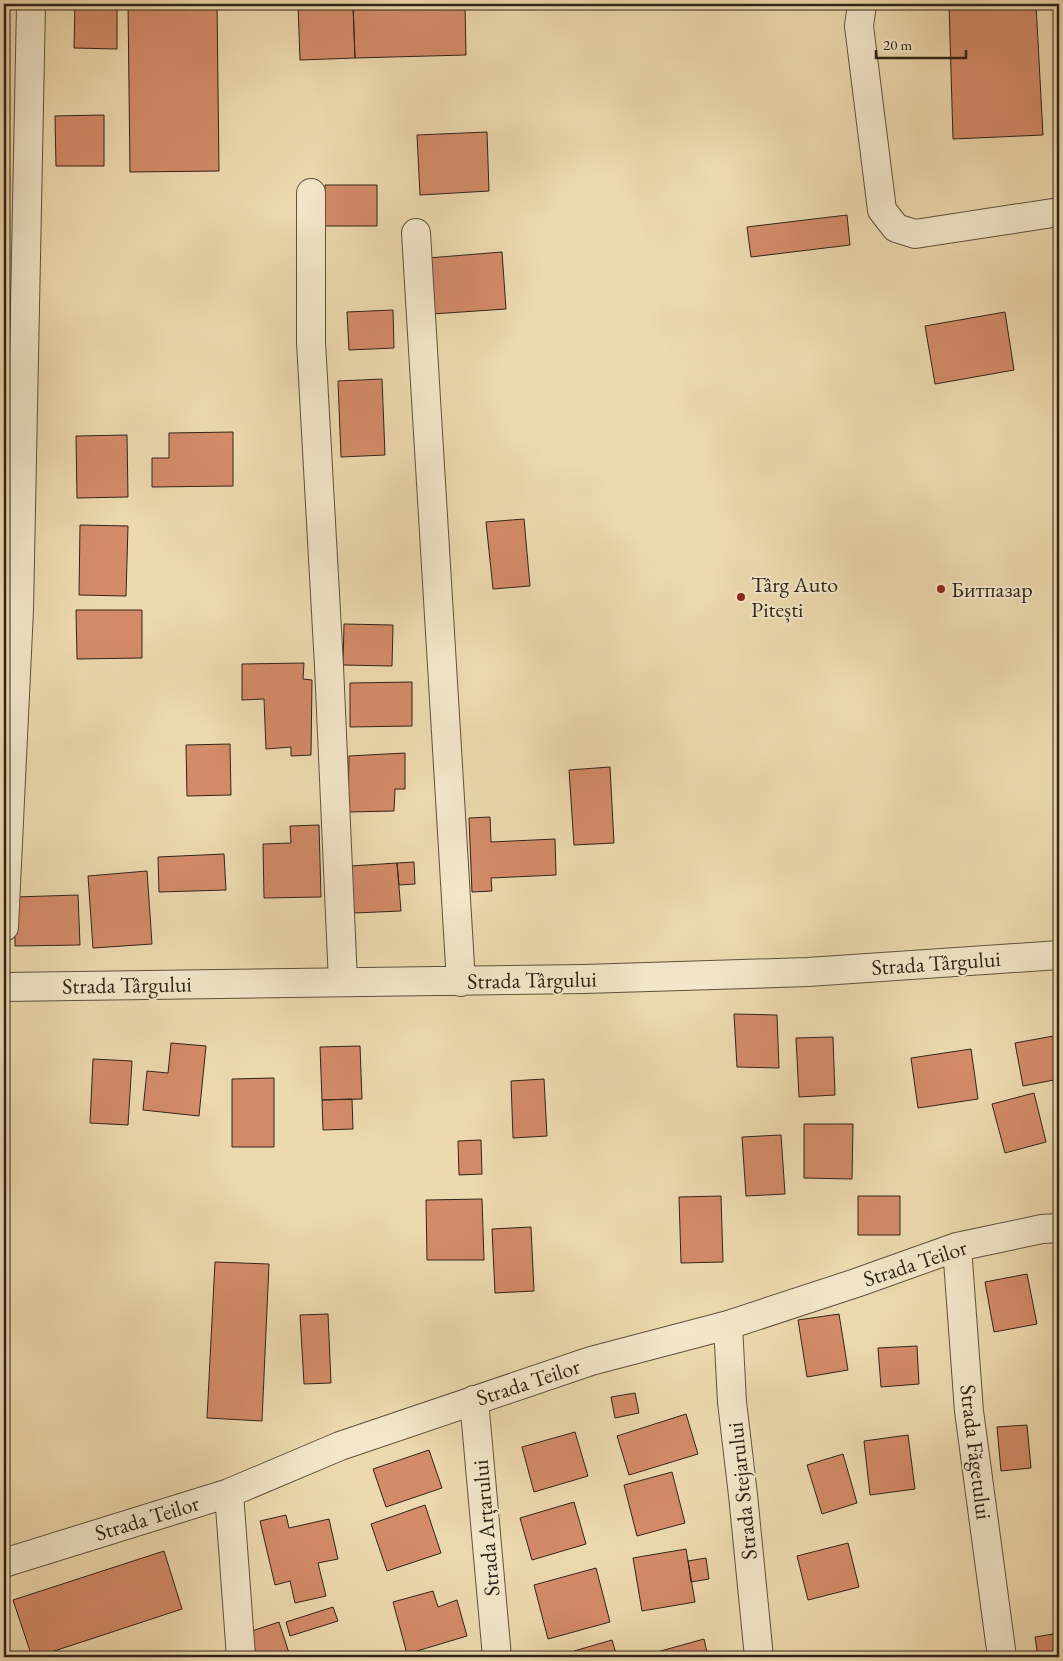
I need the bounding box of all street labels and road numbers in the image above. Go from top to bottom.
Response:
street label: Strada Târgului [870,944,1002,982]
street label: Strada Târgului [467,964,597,996]
street label: Strada Târgului [62,969,192,1001]
street label: Strada Teilor [859,1232,971,1293]
street label: Strada Teilor [472,1351,584,1412]
street label: Strada Făgetului [953,1383,999,1521]
street label: Strada Stejarului [720,1421,764,1561]
street label: Strada Arțarului [466,1458,506,1598]
street label: Strada Teilor [91,1488,203,1548]

